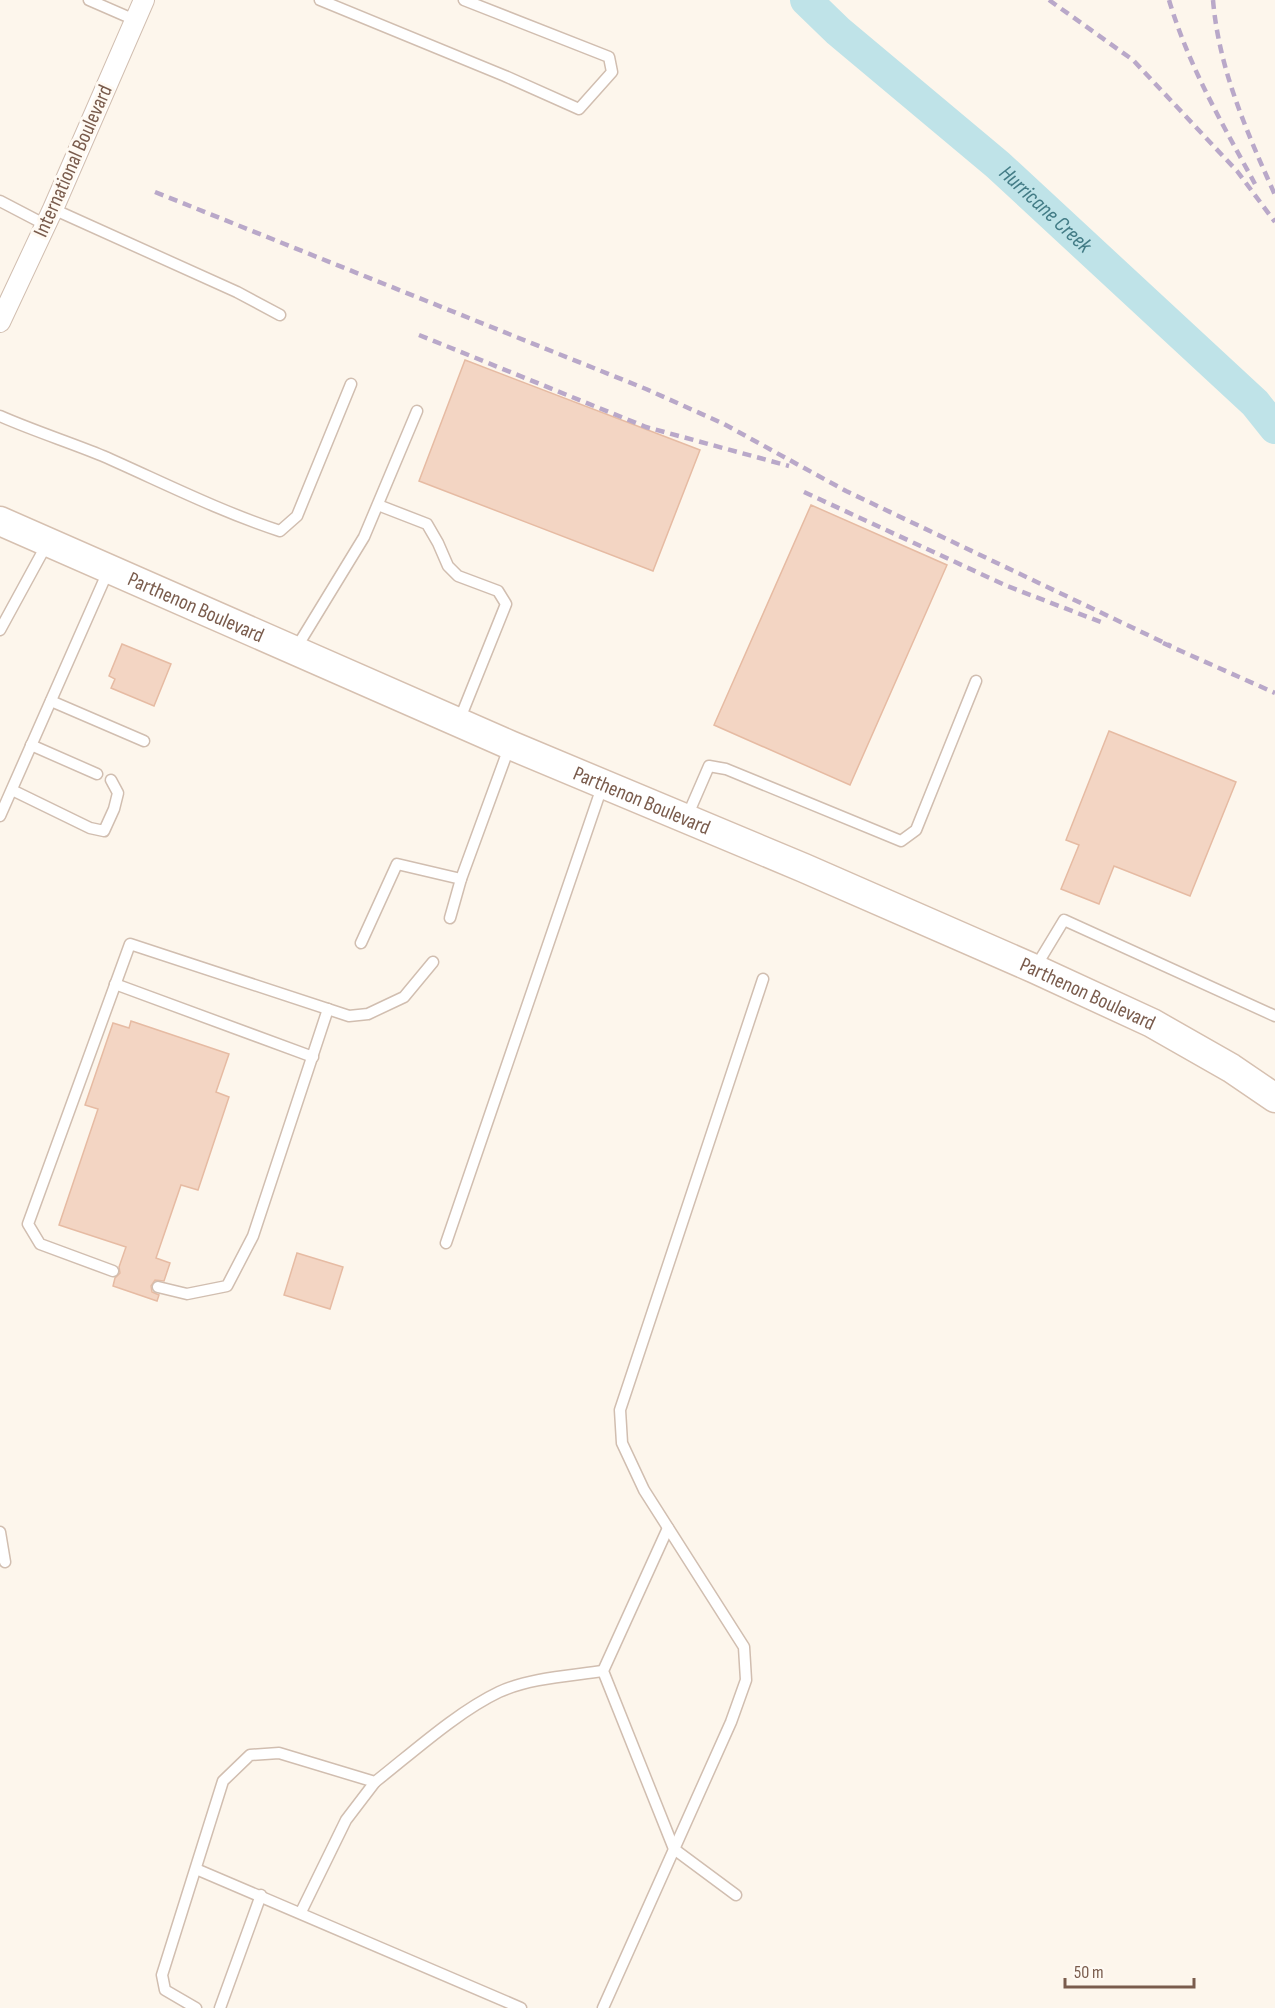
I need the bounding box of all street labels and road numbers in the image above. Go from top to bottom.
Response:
street label: International Boulevard [28,81,118,241]
street label: Parthenon Boulevard [124,566,268,648]
street label: Parthenon Boulevard [570,760,714,840]
street label: Parthenon Boulevard [1016,952,1159,1035]

